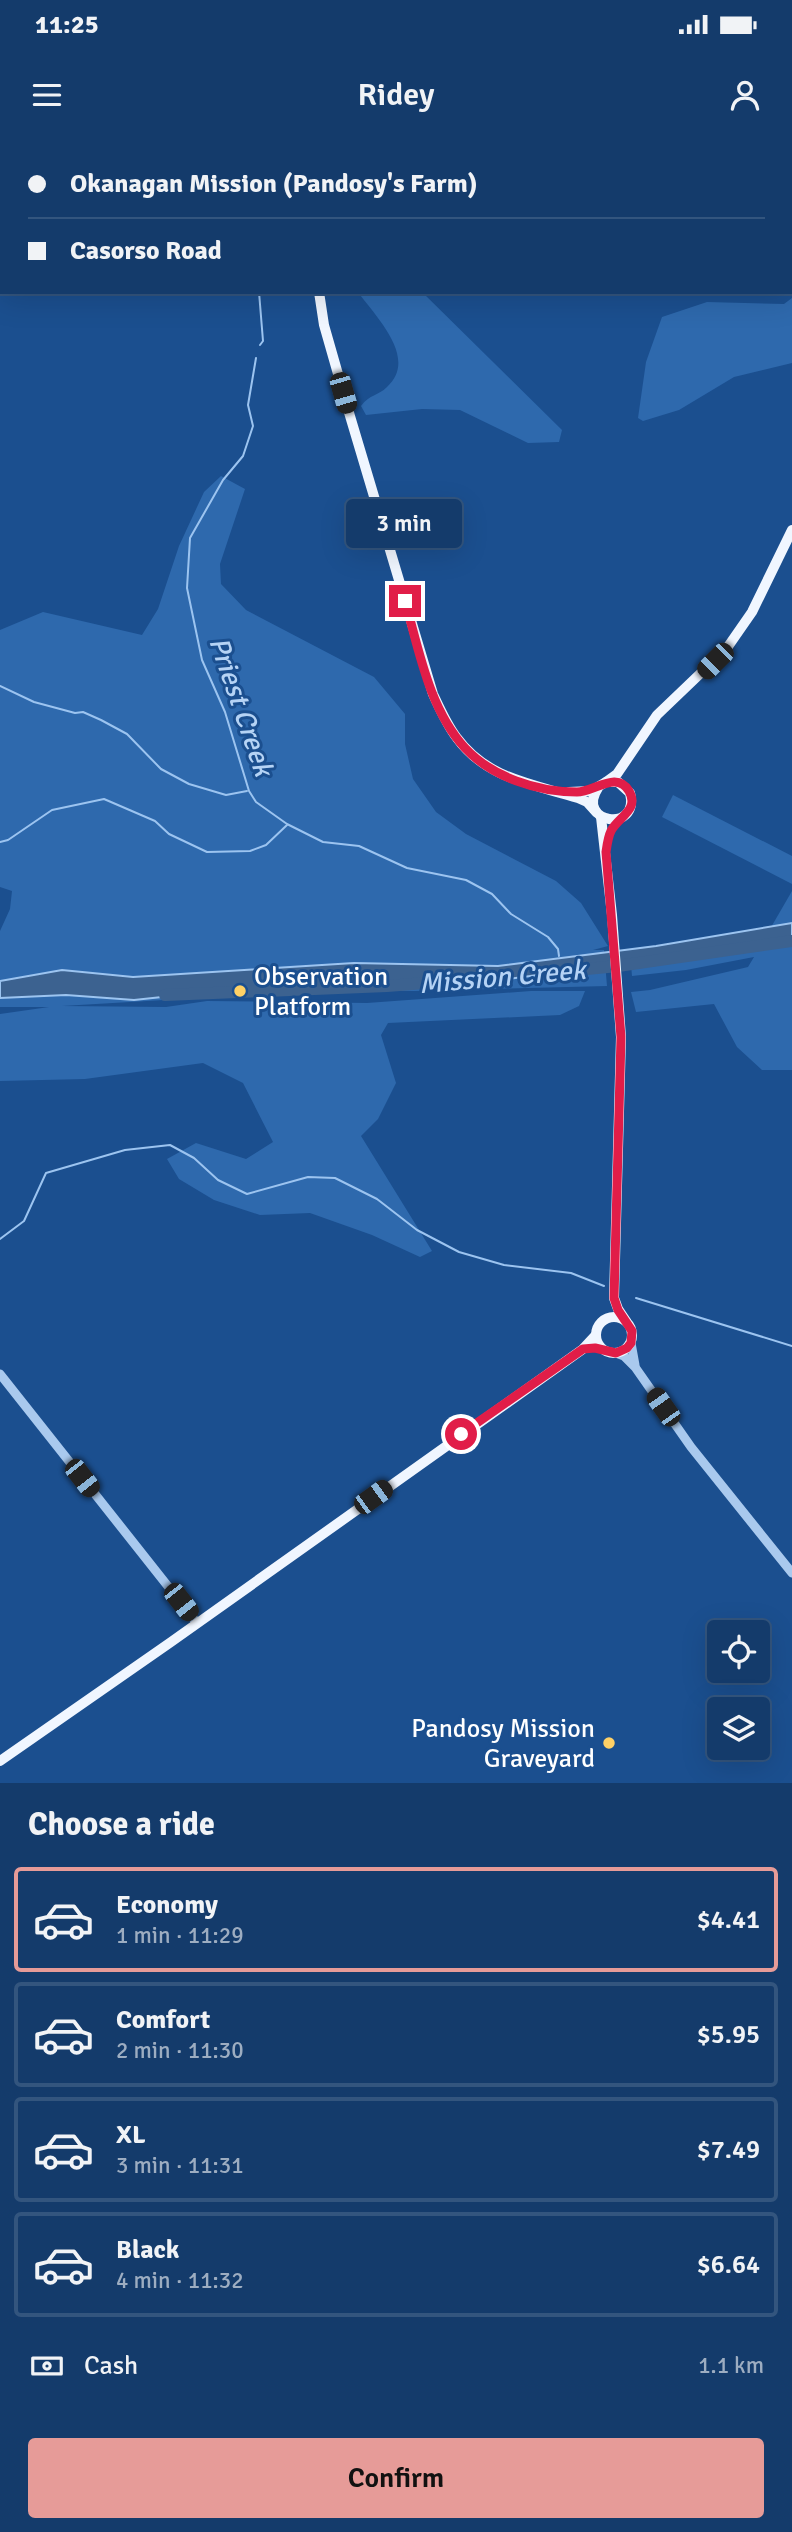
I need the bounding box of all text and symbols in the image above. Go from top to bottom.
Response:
text: 11:25 [35,9,99,41]
text: Ridey [358,75,434,114]
icon: menu [28,76,66,114]
icon: person [726,76,764,114]
text: Okanagan Mission (Pandosy's Farm) [70,168,477,200]
text: Casorso Road [70,235,222,267]
car [328,370,359,416]
callout: 3 min [347,500,463,548]
text: 3 min [376,509,432,538]
route end [389,585,421,617]
water label: Priest Creek [201,632,282,783]
car [693,639,738,683]
water label: Mission Creek [417,953,590,1001]
place label: Observation Platform [254,961,388,1023]
marker: Observation Platform [232,983,248,999]
car [643,1384,684,1430]
route start [445,1418,477,1450]
car [61,1455,104,1501]
car [350,1476,397,1518]
car [160,1579,203,1625]
map controls [707,1620,770,1760]
button: locate [707,1620,770,1683]
button: layers [707,1697,770,1760]
place label: Pandosy Mission Graveyard [411,1713,595,1775]
marker: Pandosy Mission Graveyard [601,1735,617,1751]
text: Choose a ride [28,1805,215,1844]
icon: car [32,1888,95,1951]
text: Economy [116,1889,218,1921]
text: $4.41 [697,1904,760,1936]
text: 1 min · 11:29 [116,1921,244,1950]
icon: car [32,2003,95,2066]
text: Comfort [116,2004,210,2036]
text: $5.95 [697,2019,760,2051]
text: 2 min · 11:30 [116,2036,244,2065]
icon: car [32,2118,95,2181]
text: XL [116,2119,146,2151]
text: $7.49 [697,2134,760,2166]
text: 3 min · 11:31 [116,2151,244,2180]
icon: car [32,2233,95,2296]
text: Black [116,2234,179,2266]
text: $6.64 [697,2249,760,2281]
text: 4 min · 11:32 [116,2266,244,2295]
icon: cash [28,2347,66,2385]
text: Cash [84,2350,138,2382]
text: 1.1 km [698,2351,764,2380]
button: Confirm [28,2438,764,2518]

